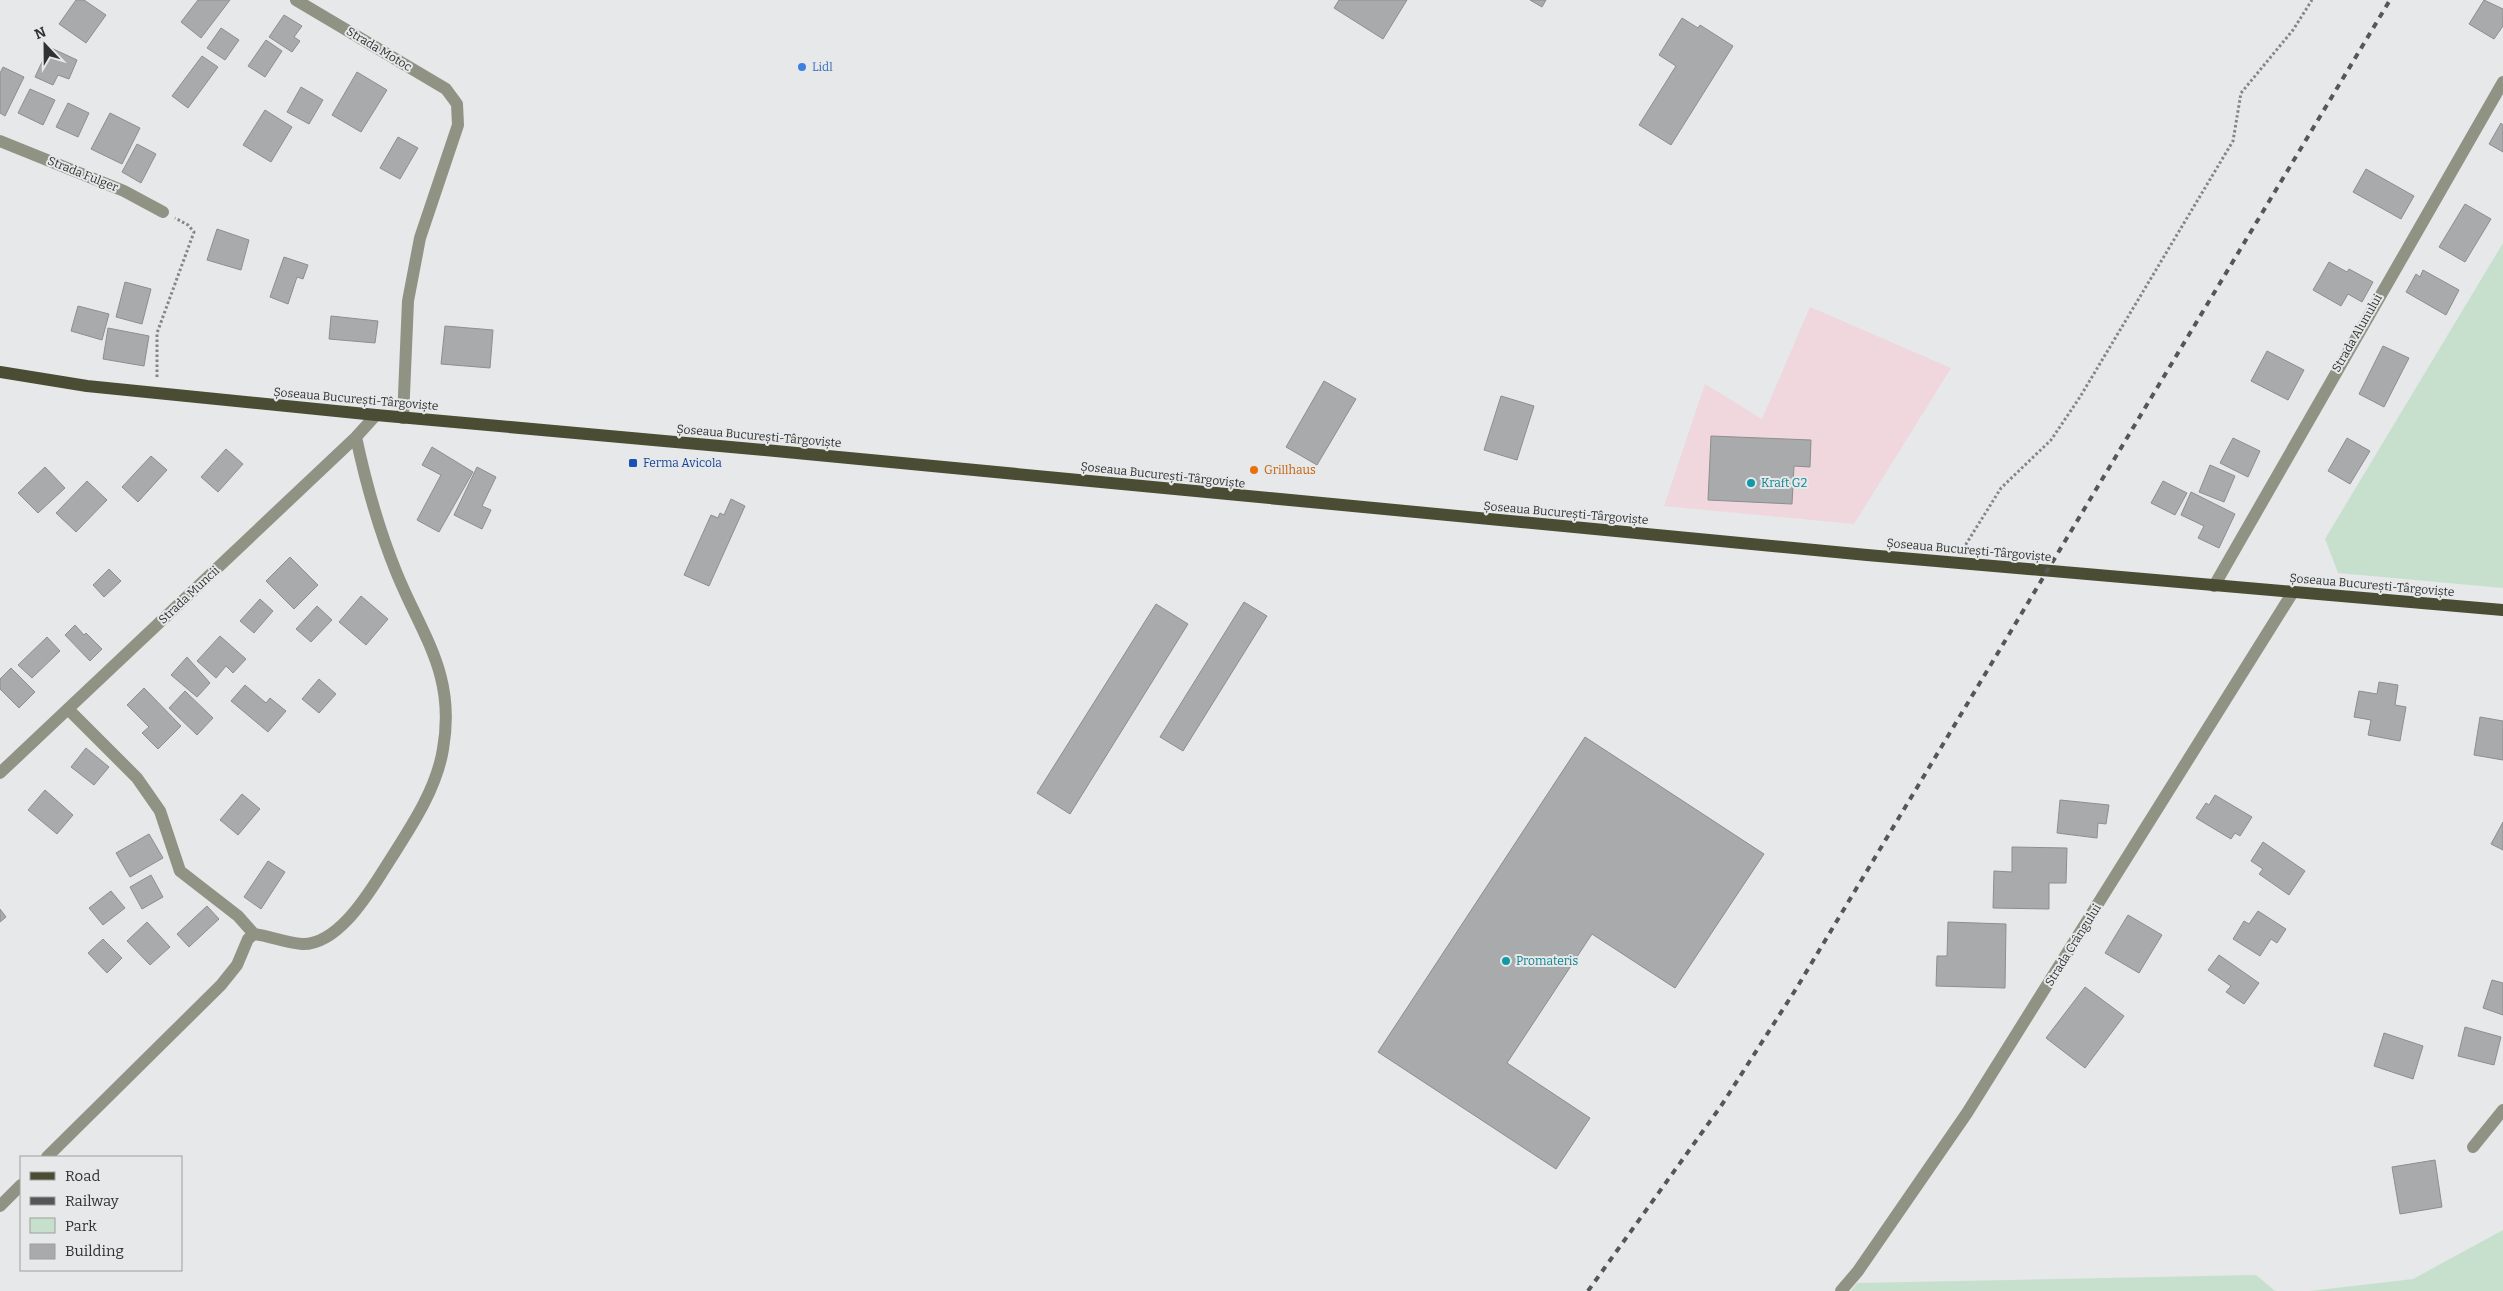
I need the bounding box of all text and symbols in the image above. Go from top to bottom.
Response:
north arrow [20,20,70,70]
text: N [32,23,49,43]
street label: Strada Motoc [344,24,414,74]
place label: Lidl [812,60,833,74]
marker: Lidl [796,61,808,73]
street label: Strada Fulger [46,154,121,195]
street label: Strada Alunului [2329,291,2385,374]
street label: Șoseaua București-Târgoviște [273,385,439,414]
street label: Șoseaua București-Târgoviște [676,422,842,451]
place label: Ferma Avicola [643,456,722,470]
marker: Ferma Avicola [627,457,639,469]
street label: Șoseaua București-Târgoviște [1080,459,1246,492]
place label: Grillhaus [1264,463,1316,477]
marker: Grillhaus [1248,464,1260,476]
place label: Kraft G2 [1761,476,1807,490]
marker: Kraft G2 [1745,477,1757,489]
street label: Șoseaua București-Târgoviște [1483,499,1649,528]
street label: Șoseaua București-Târgoviște [1886,536,2052,565]
street label: Strada Muncii [156,563,222,627]
street label: Șoseaua București-Târgoviște [2289,571,2455,600]
street label: Strada Crângului [2042,901,2104,989]
place label: Promateris [1516,954,1578,968]
marker: Promateris [1500,955,1512,967]
legend [20,1156,182,1271]
text: Road [65,1167,100,1185]
text: Railway [65,1192,119,1210]
text: Park [65,1217,97,1235]
text: Building [65,1242,124,1260]

